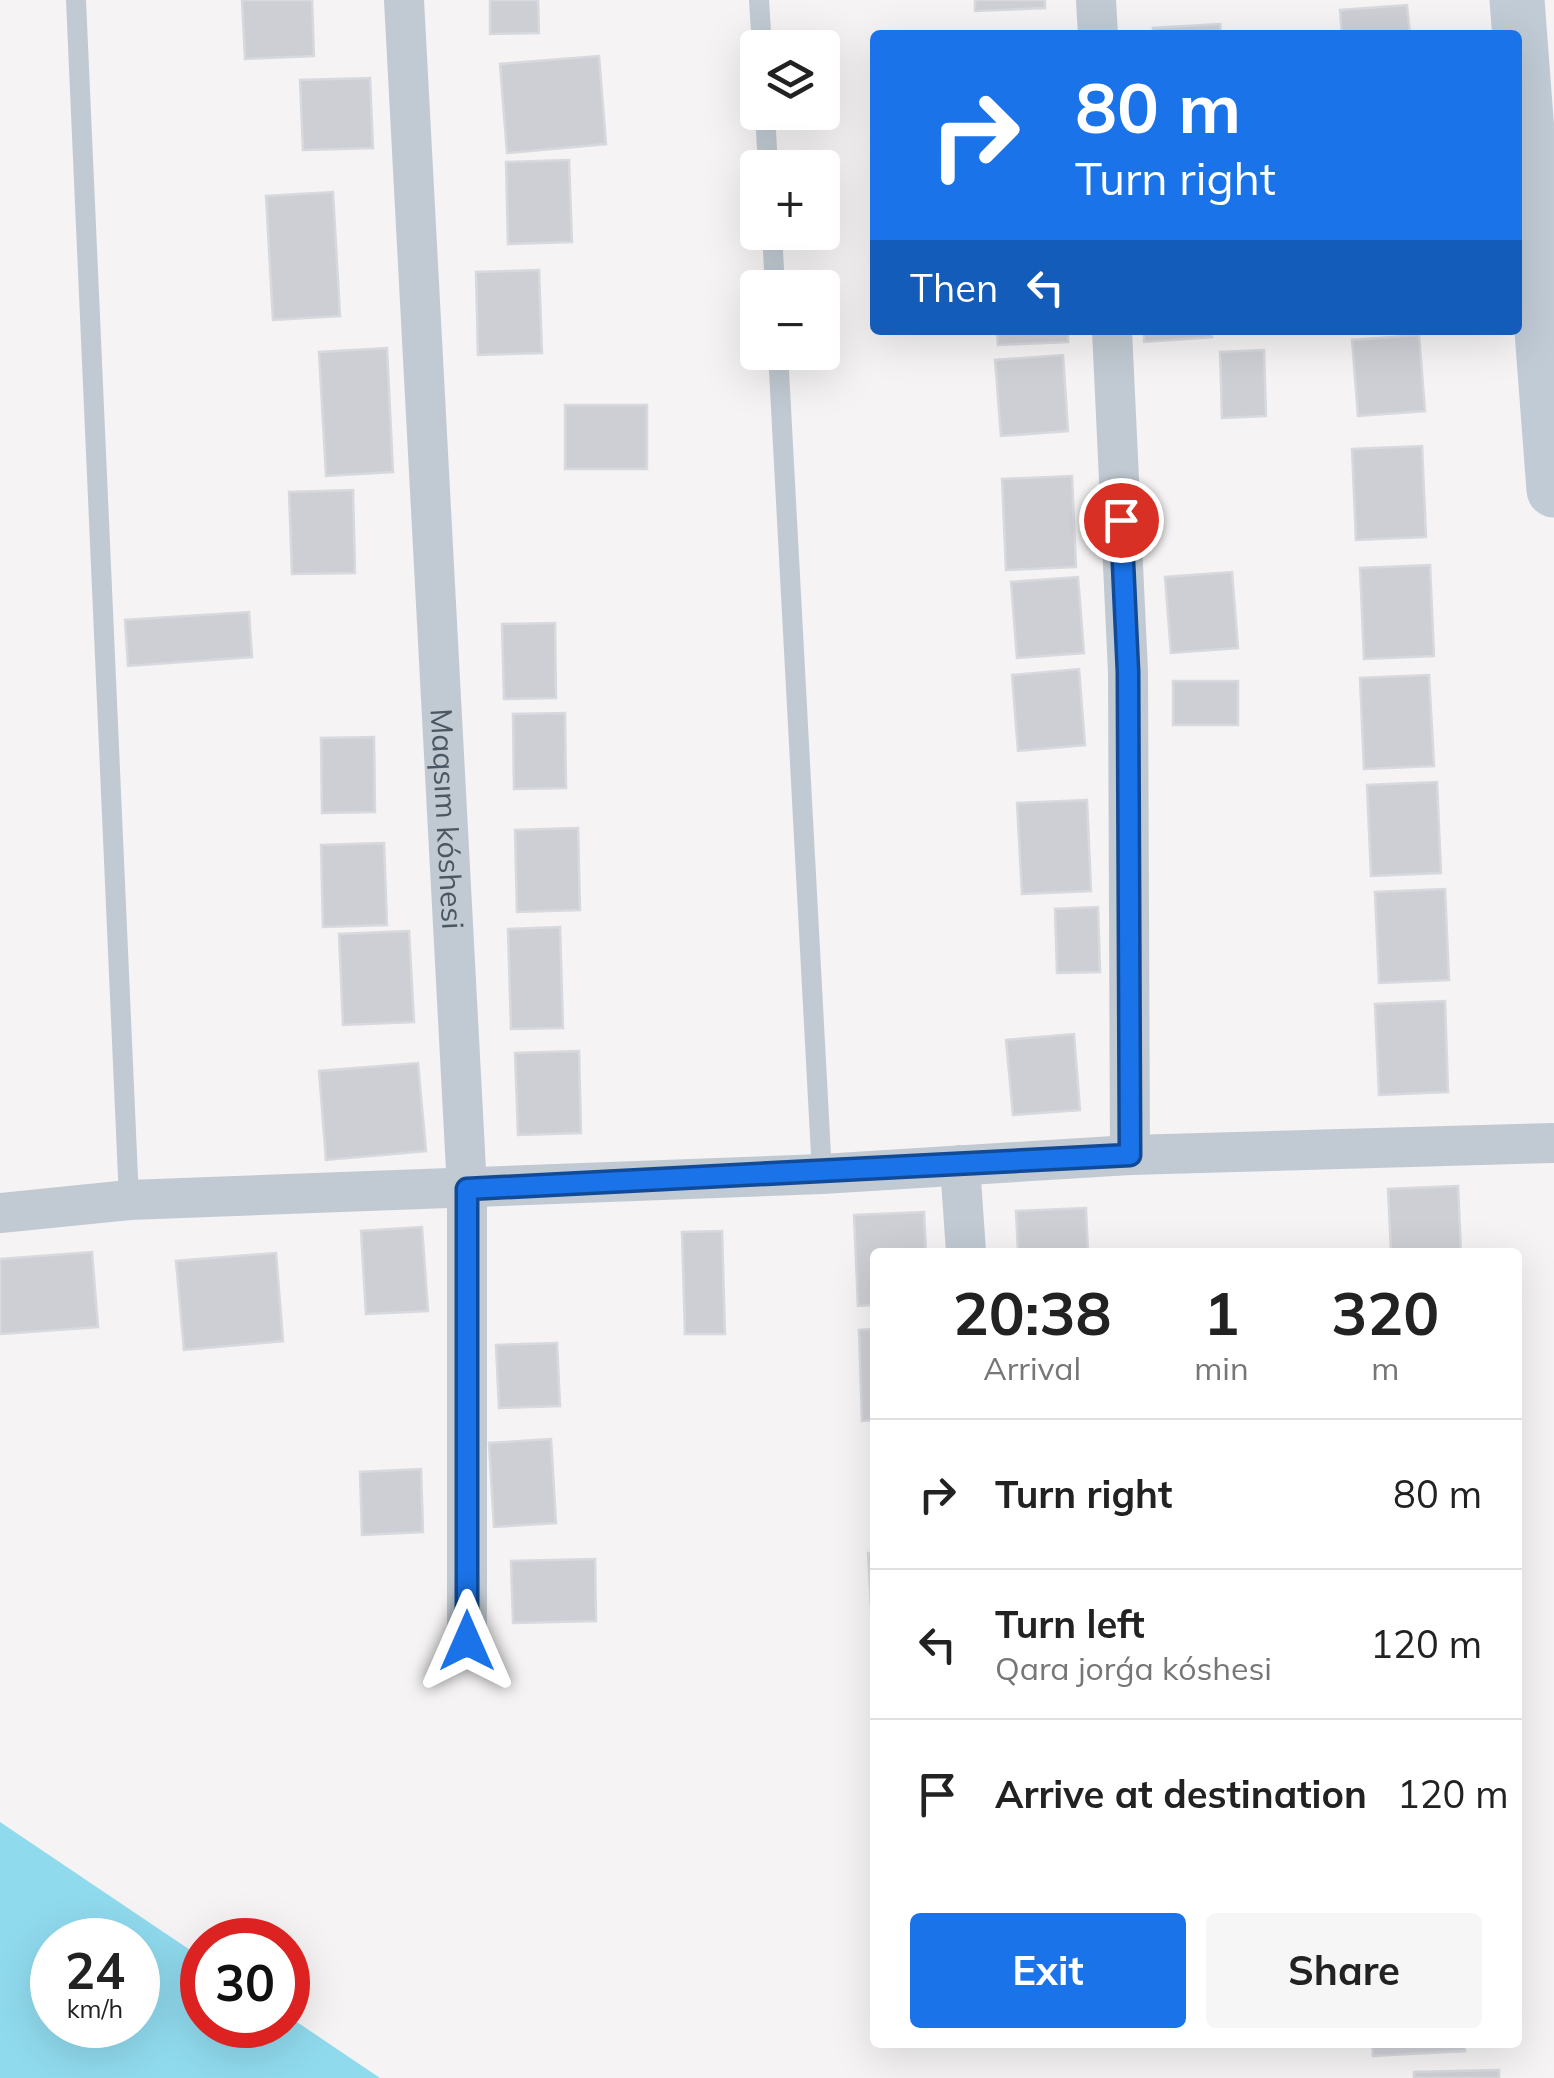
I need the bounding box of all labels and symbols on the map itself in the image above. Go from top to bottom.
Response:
pin [1079,478,1164,563]
street label: Maqsım kóshesi [423,707,472,930]
position arrow [415,1589,519,1693]
speed limit sign: 30 [180,1918,310,2048]

